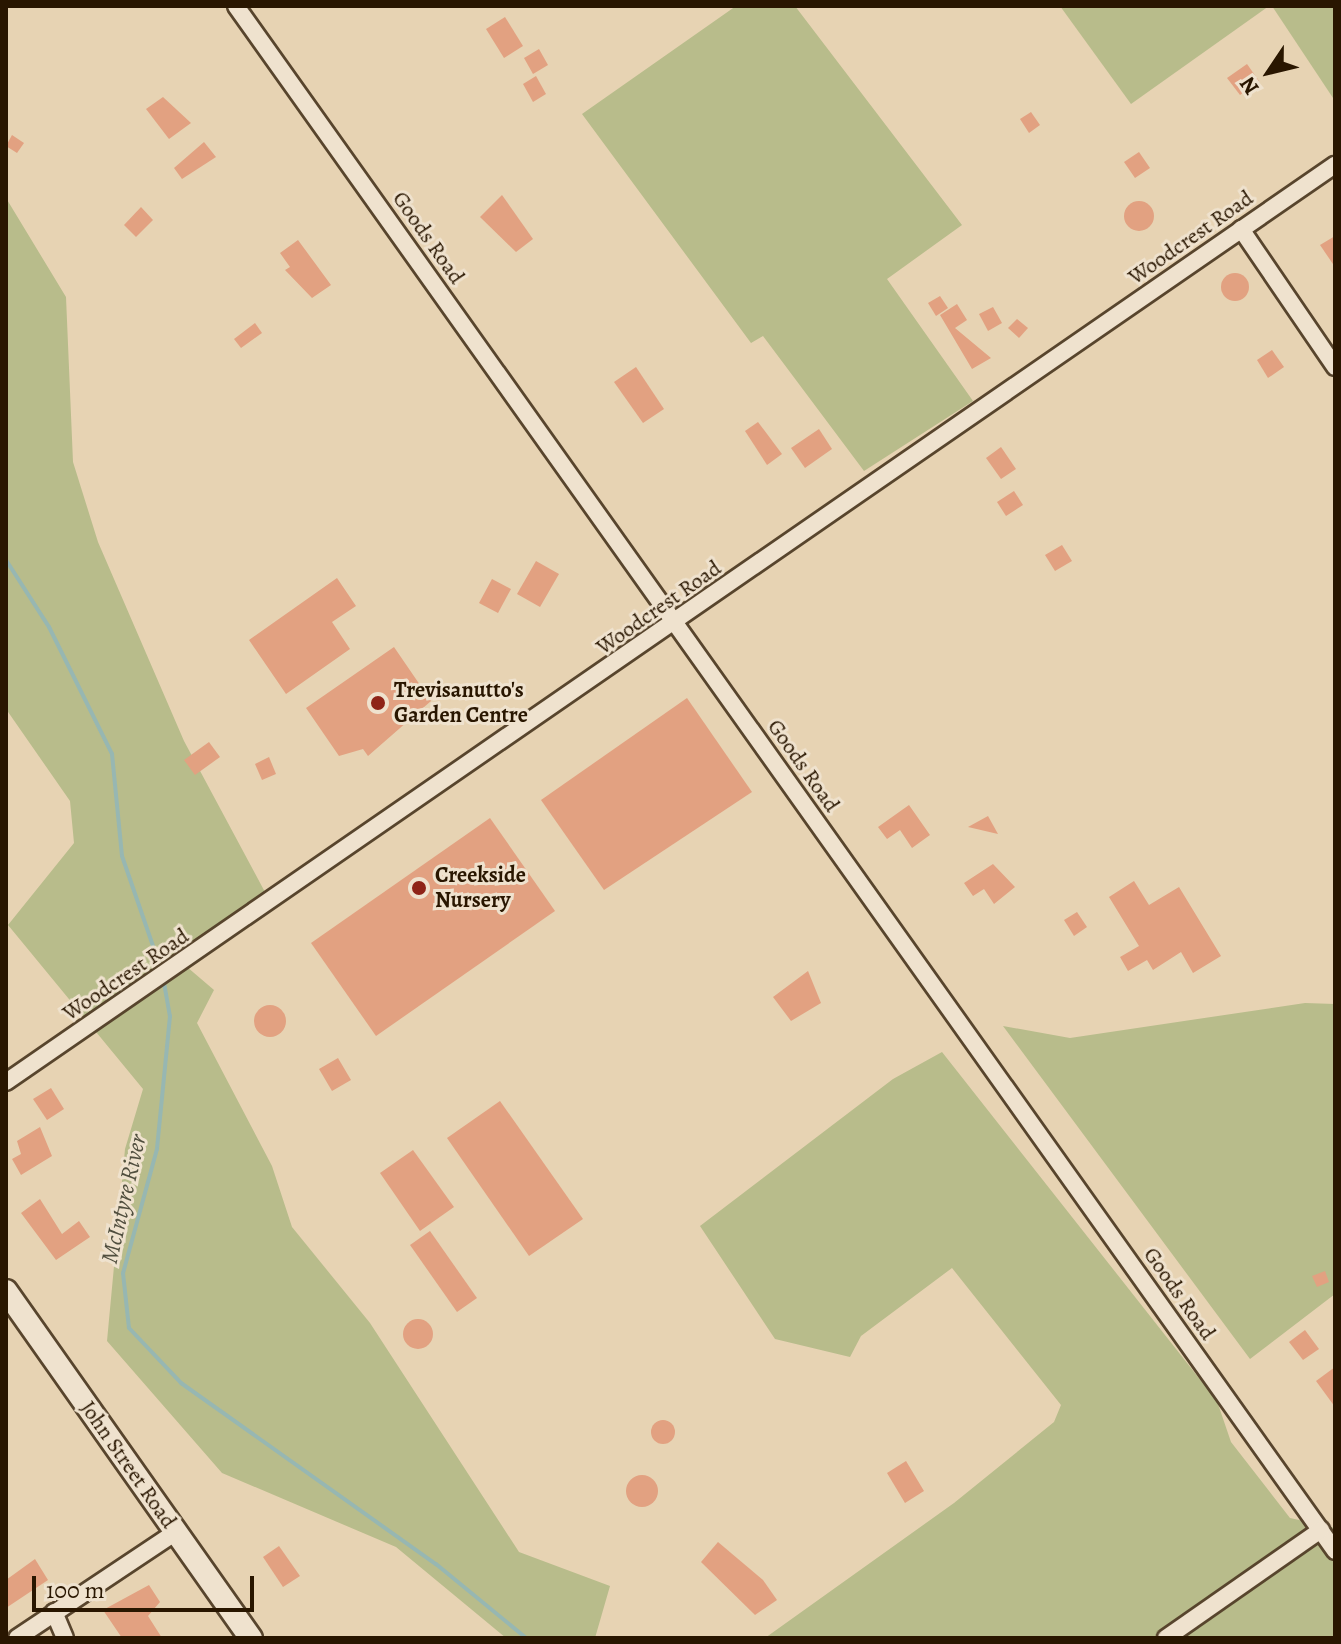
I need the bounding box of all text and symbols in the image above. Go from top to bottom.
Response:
north arrow [1229,32,1309,112]
text: N [1232,71,1266,101]
street label: Woodcrest Road [1124,185,1258,291]
street label: Goods Road [387,187,469,289]
street label: Woodcrest Road [592,555,726,661]
place label: Trevisanutto's Garden Centre [394,677,528,728]
marker: Trevisanutto's Garden Centre [369,694,387,712]
street label: Goods Road [762,715,844,817]
place label: Creekside Nursery [435,862,526,914]
marker: Creekside Nursery [410,879,428,897]
street label: Woodcrest Road [58,923,194,1027]
water label: McIntyre River [95,1132,153,1266]
street label: Goods Road [1138,1243,1220,1345]
street label: John Street Road [74,1396,182,1534]
scale bar [36,1560,258,1610]
text: 100 m [46,1574,105,1606]

